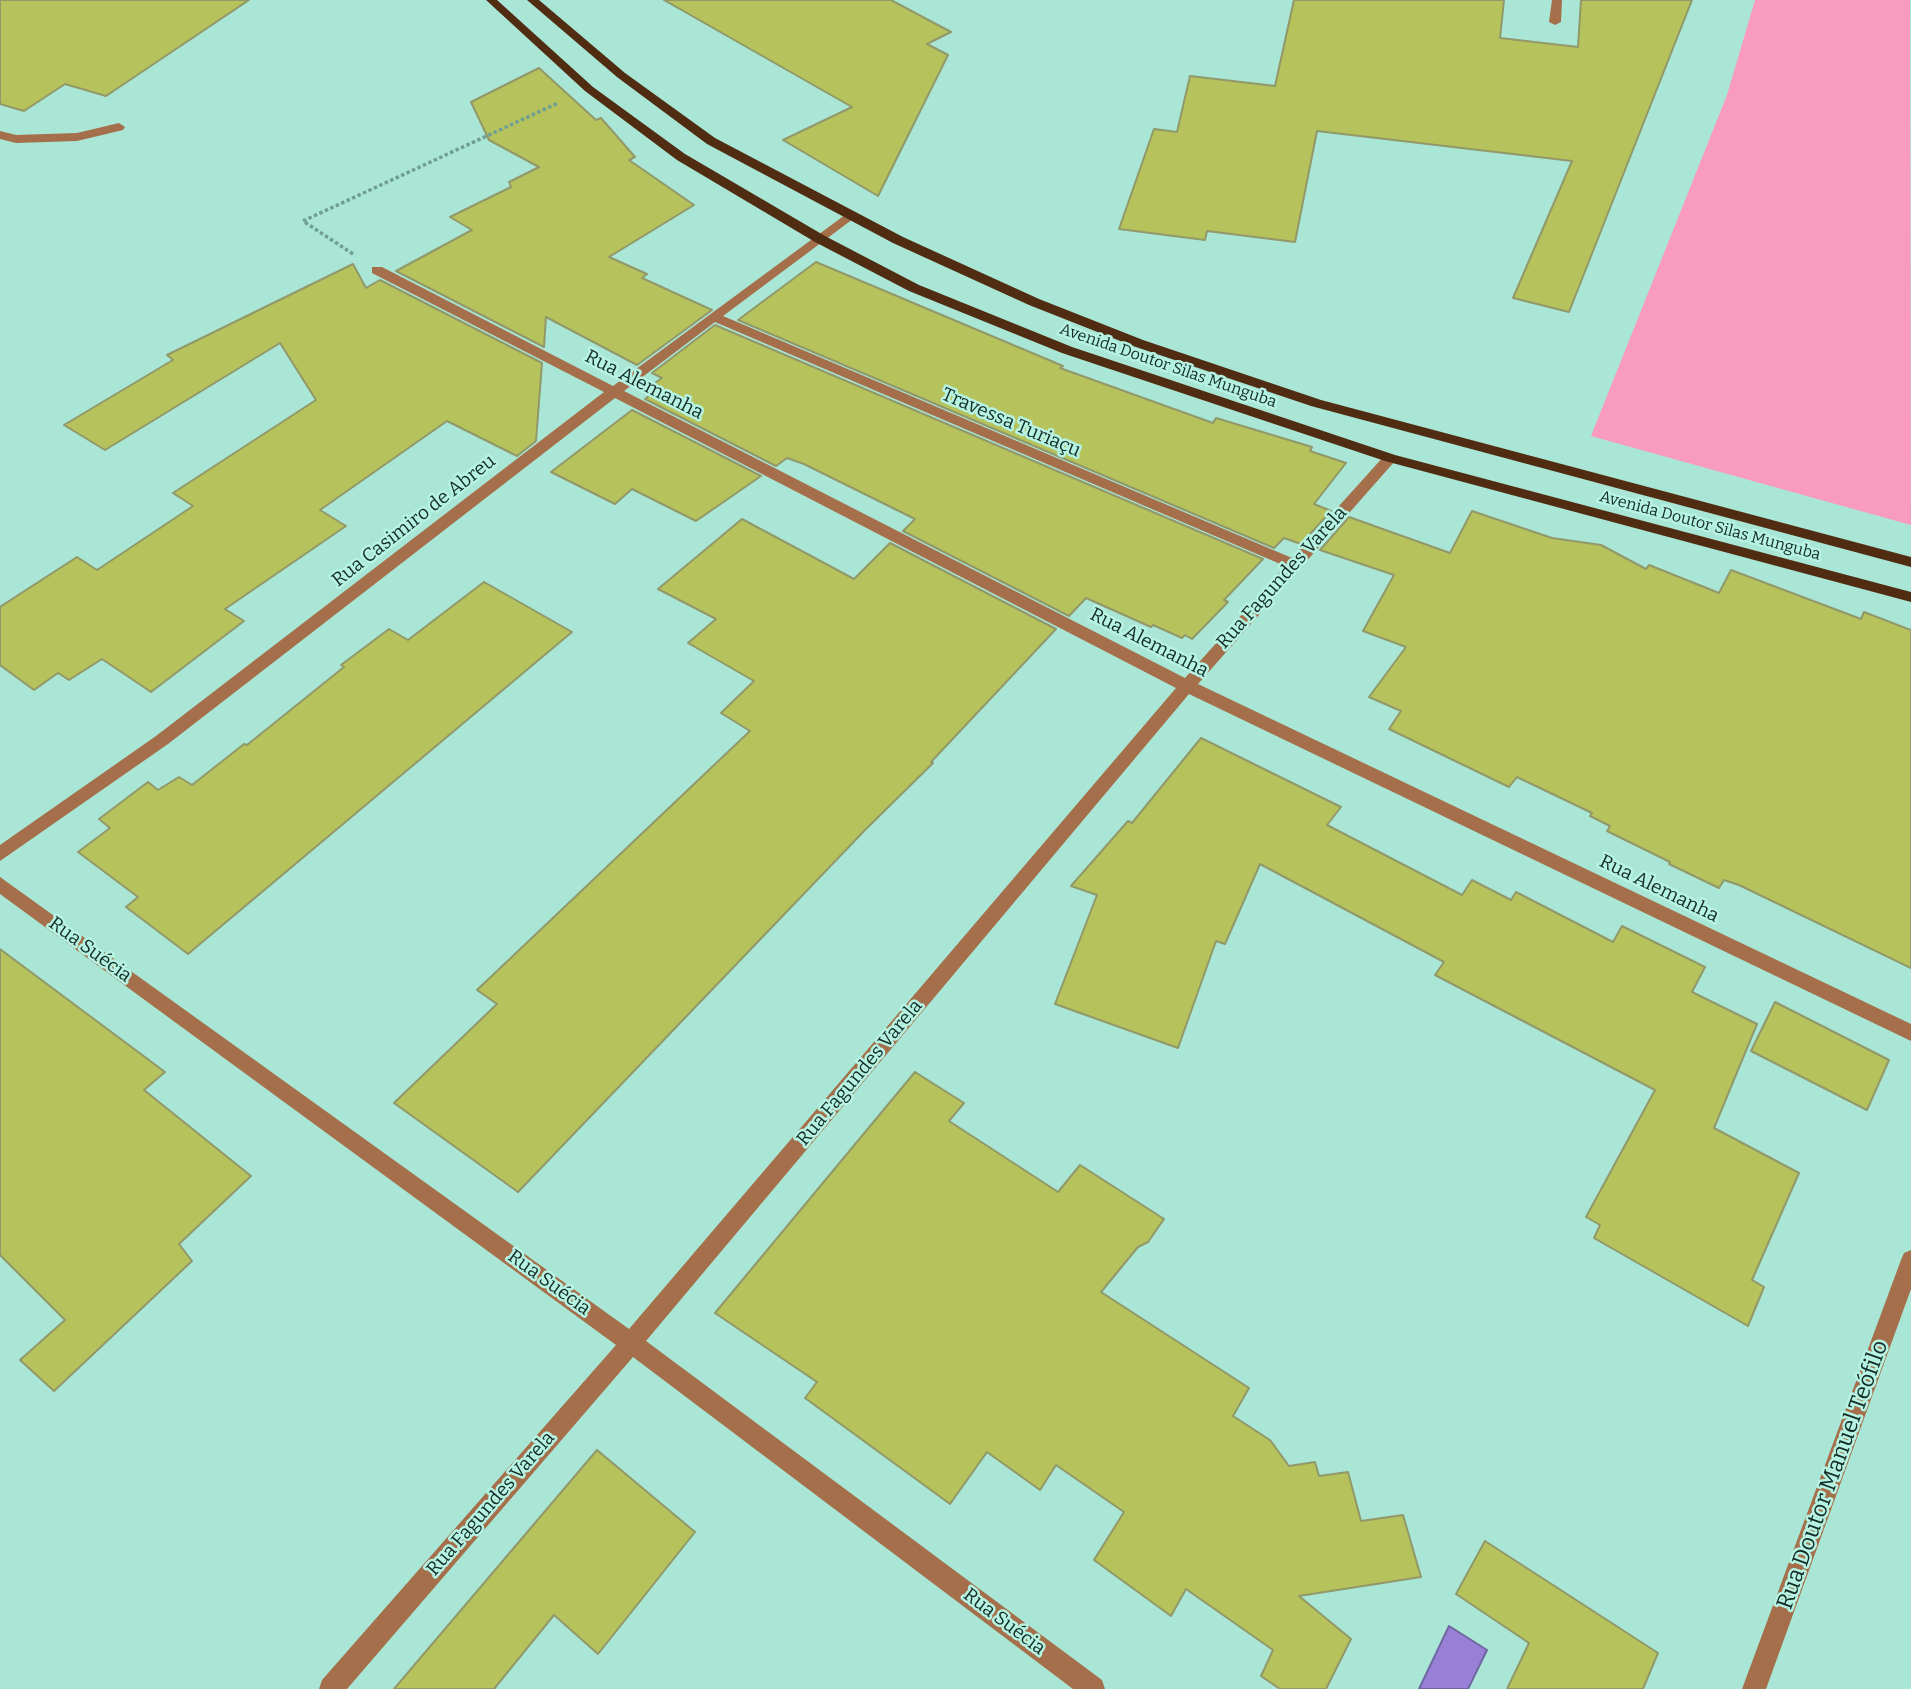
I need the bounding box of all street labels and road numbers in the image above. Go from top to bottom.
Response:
street label: Avenida Doutor Silas Munguba [1057,320,1279,412]
street label: Rua Alemanha [581,345,707,425]
street label: Travessa Turiaçu [938,384,1084,462]
street label: Rua Casimiro de Abreu [328,450,500,592]
street label: Avenida Doutor Silas Munguba [1597,487,1823,565]
street label: Rua Fagundes Varela [1212,502,1352,654]
street label: Rua Alemanha [1086,603,1212,683]
street label: Rua Alemanha [1596,850,1722,928]
street label: Rua Suécia [44,912,136,988]
street label: Rua Fagundes Varela [792,995,928,1151]
street label: Rua Suécia [503,1245,595,1321]
street label: Rua Doutor Manuel Teófilo [1771,1337,1895,1613]
street label: Rua Fagundes Varela [422,1427,560,1581]
street label: Rua Suécia [959,1584,1049,1660]

